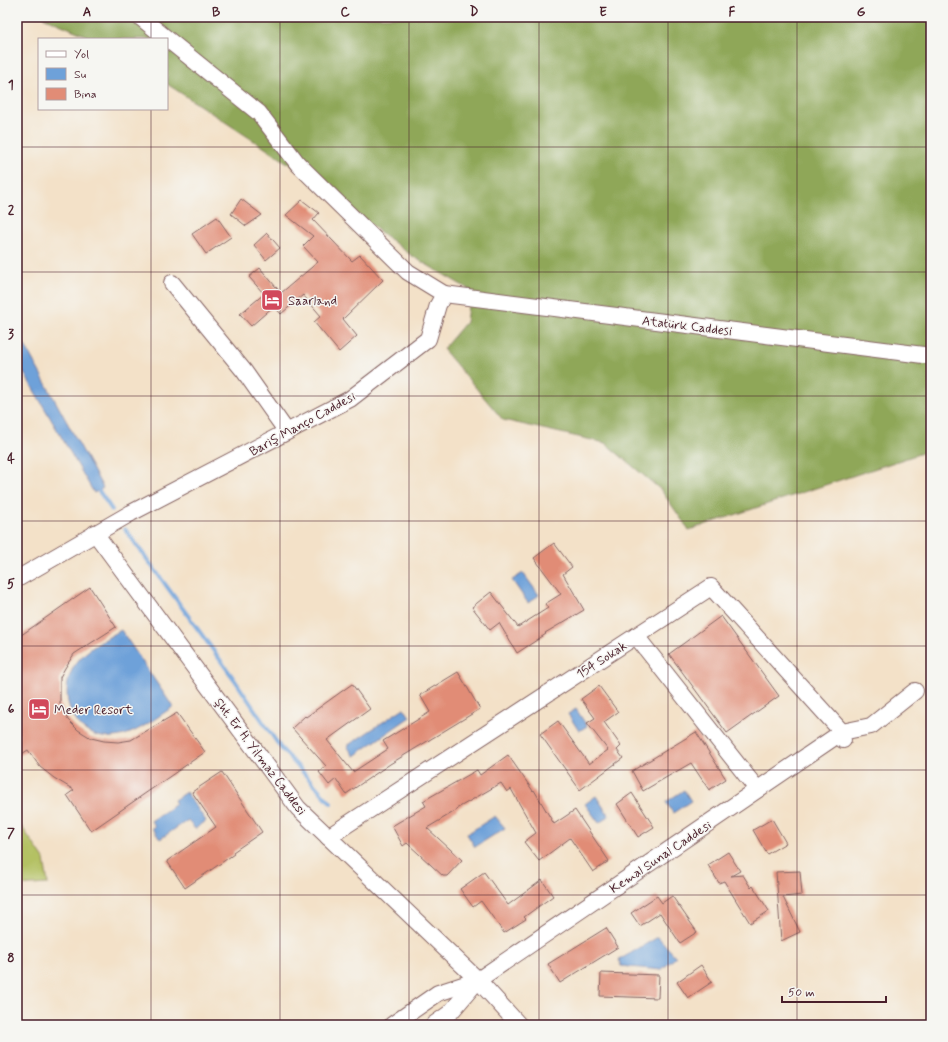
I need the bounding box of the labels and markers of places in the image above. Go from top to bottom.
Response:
hotel icon: Saarland [259,287,285,313]
place label: Saarland [288,293,337,310]
hotel icon: Meder Resort [26,696,52,722]
place label: Meder Resort [54,702,133,719]

